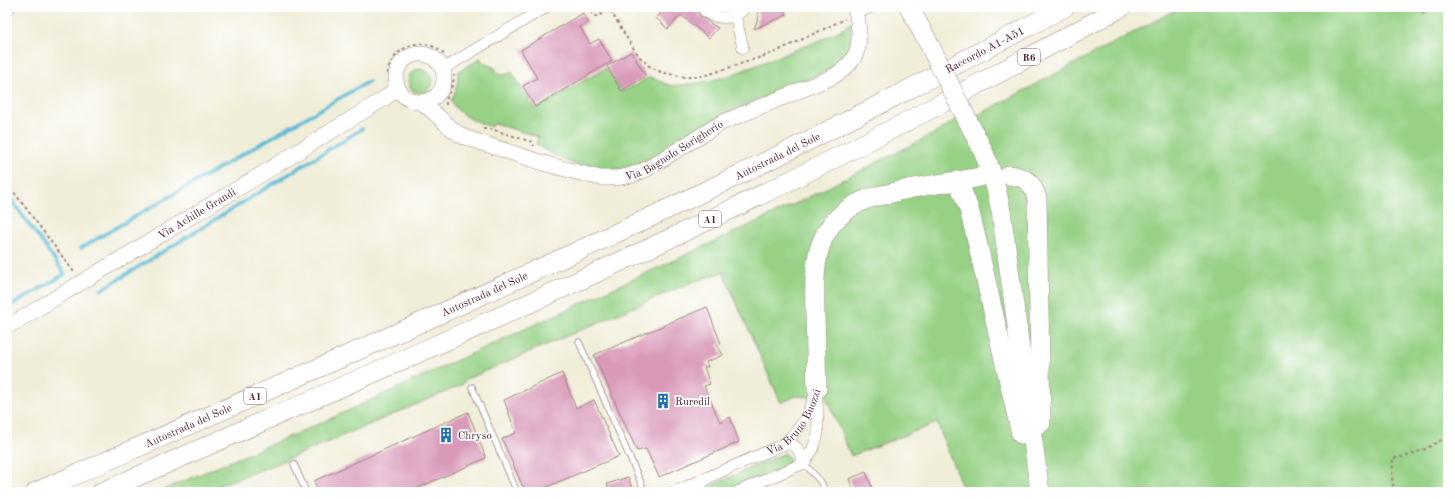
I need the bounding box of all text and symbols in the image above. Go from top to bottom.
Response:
street label: Raccordo A1-A51 [944,26,1026,76]
road number: R6 [1018,49,1040,65]
street label: Via Bagnolo Sorigherio [624,119,725,183]
street label: Autostrada del Sole [734,132,822,183]
street label: Via Achille Grandi [157,187,238,242]
road number: A1 [699,211,721,227]
street label: Autostrada del Sole [440,271,530,320]
road number: A1 [244,388,266,404]
street label: Via Bruno Buozzi [765,388,824,458]
building icon: Ruredil [654,392,672,410]
place label: Ruredil [675,397,710,408]
street label: Autostrada del Sole [143,403,234,451]
building icon: Chryso [437,426,455,444]
place label: Chryso [458,431,492,442]

